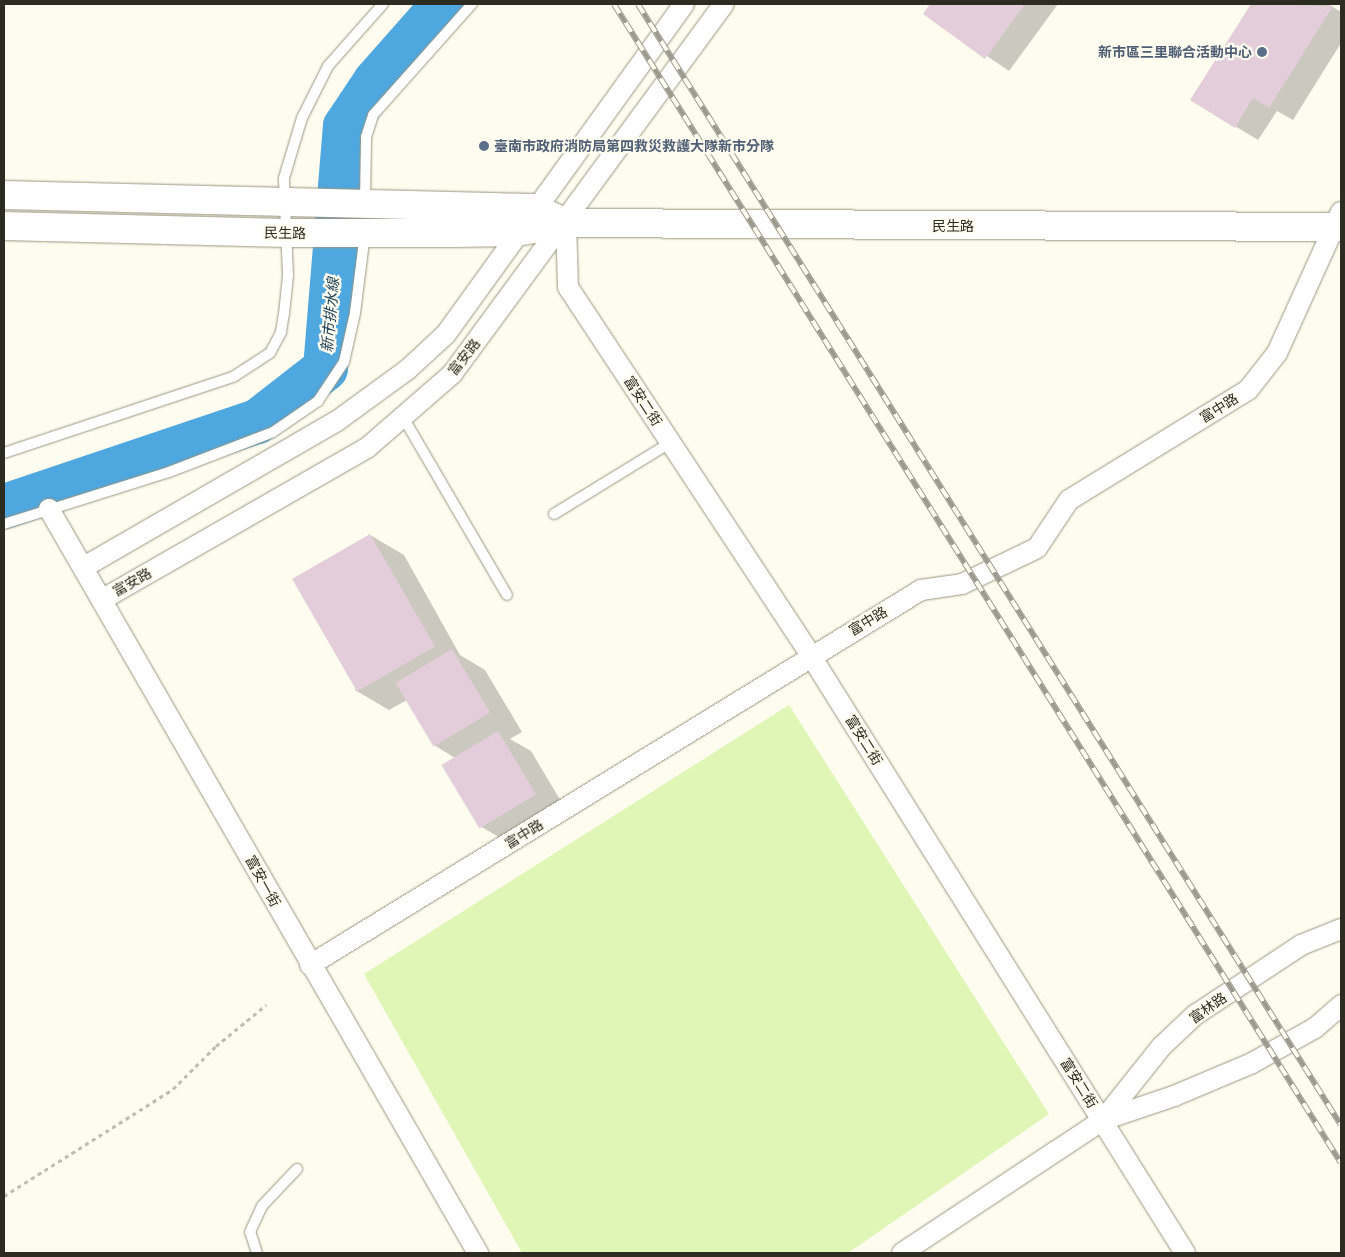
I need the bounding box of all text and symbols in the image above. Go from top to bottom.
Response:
place label: 新市區三里聯合活動中心 [1098,44,1252,60]
marker: 新市區三里聯合活動中心 [1256,46,1268,58]
place label: 臺南市政府消防局第四救災救護大隊新市分隊 [494,138,774,154]
marker: 臺南市政府消防局第四救災救護大隊新市分隊 [478,140,490,152]
street label: 民生路 [932,218,974,234]
street label: 民生路 [264,224,306,242]
water label: 新市排水線 [318,277,342,353]
street label: 富安路 [444,335,484,379]
street label: 富安二街 [621,373,665,429]
street label: 富中路 [1197,390,1241,426]
street label: 富安路 [110,564,154,600]
street label: 富中路 [846,603,890,639]
street label: 富安二街 [842,712,886,768]
street label: 富中路 [502,816,546,852]
street label: 富安一街 [242,852,284,910]
street label: 富林路 [1186,989,1230,1027]
street label: 富安二街 [1057,1055,1101,1111]

